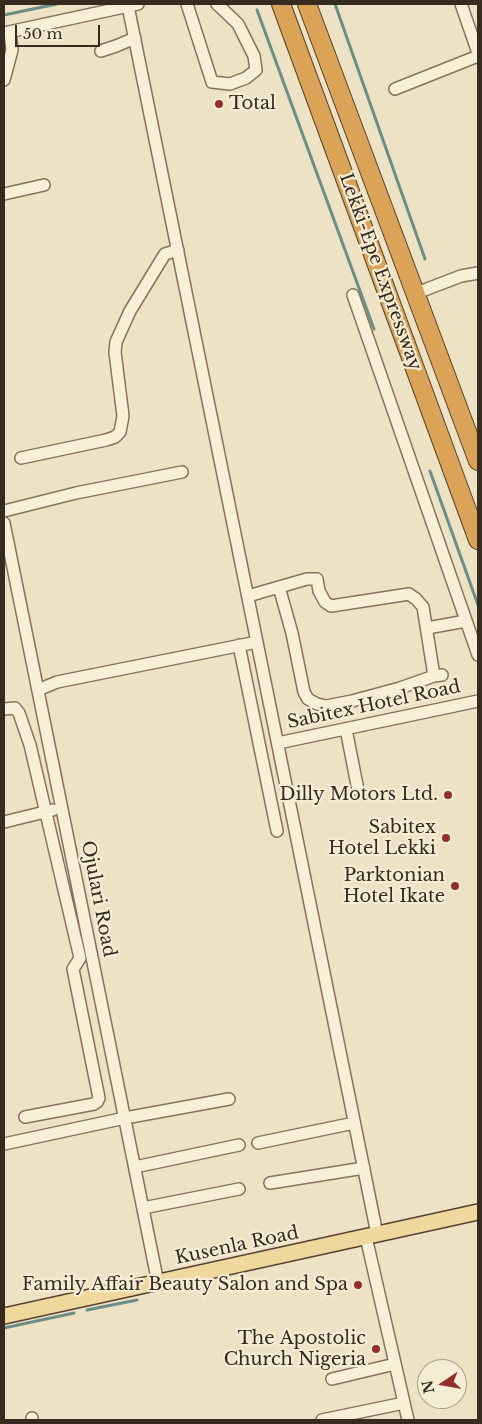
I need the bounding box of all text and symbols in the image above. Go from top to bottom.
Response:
scale bar [18,15,102,47]
text: 50 m [23,24,63,43]
place label: Total [229,93,276,115]
marker: Total [213,98,225,110]
street label: Lekki-Epe Expressway [334,171,426,373]
street label: Sabitex Hotel Road [285,676,463,734]
place label: Dilly Motors Ltd. [279,784,438,806]
marker: Dilly Motors Ltd. [442,789,454,801]
place label: Sabitex Hotel Lekki [328,817,436,860]
marker: Sabitex Hotel Lekki [440,832,452,844]
street label: Ojulari Road [76,839,120,959]
place label: Parktonian Hotel Ikate [343,865,445,908]
marker: Parktonian Hotel Ikate [449,880,461,892]
street label: Kusenla Road [173,1222,301,1270]
place label: Family Affair Beauty Salon and Spa [22,1274,348,1296]
marker: Family Affair Beauty Salon and Spa [352,1279,364,1291]
place label: The Apostolic Church Nigeria [224,1328,366,1370]
marker: The Apostolic Church Nigeria [370,1343,382,1355]
north arrow [417,1359,467,1409]
text: N [418,1379,438,1395]

